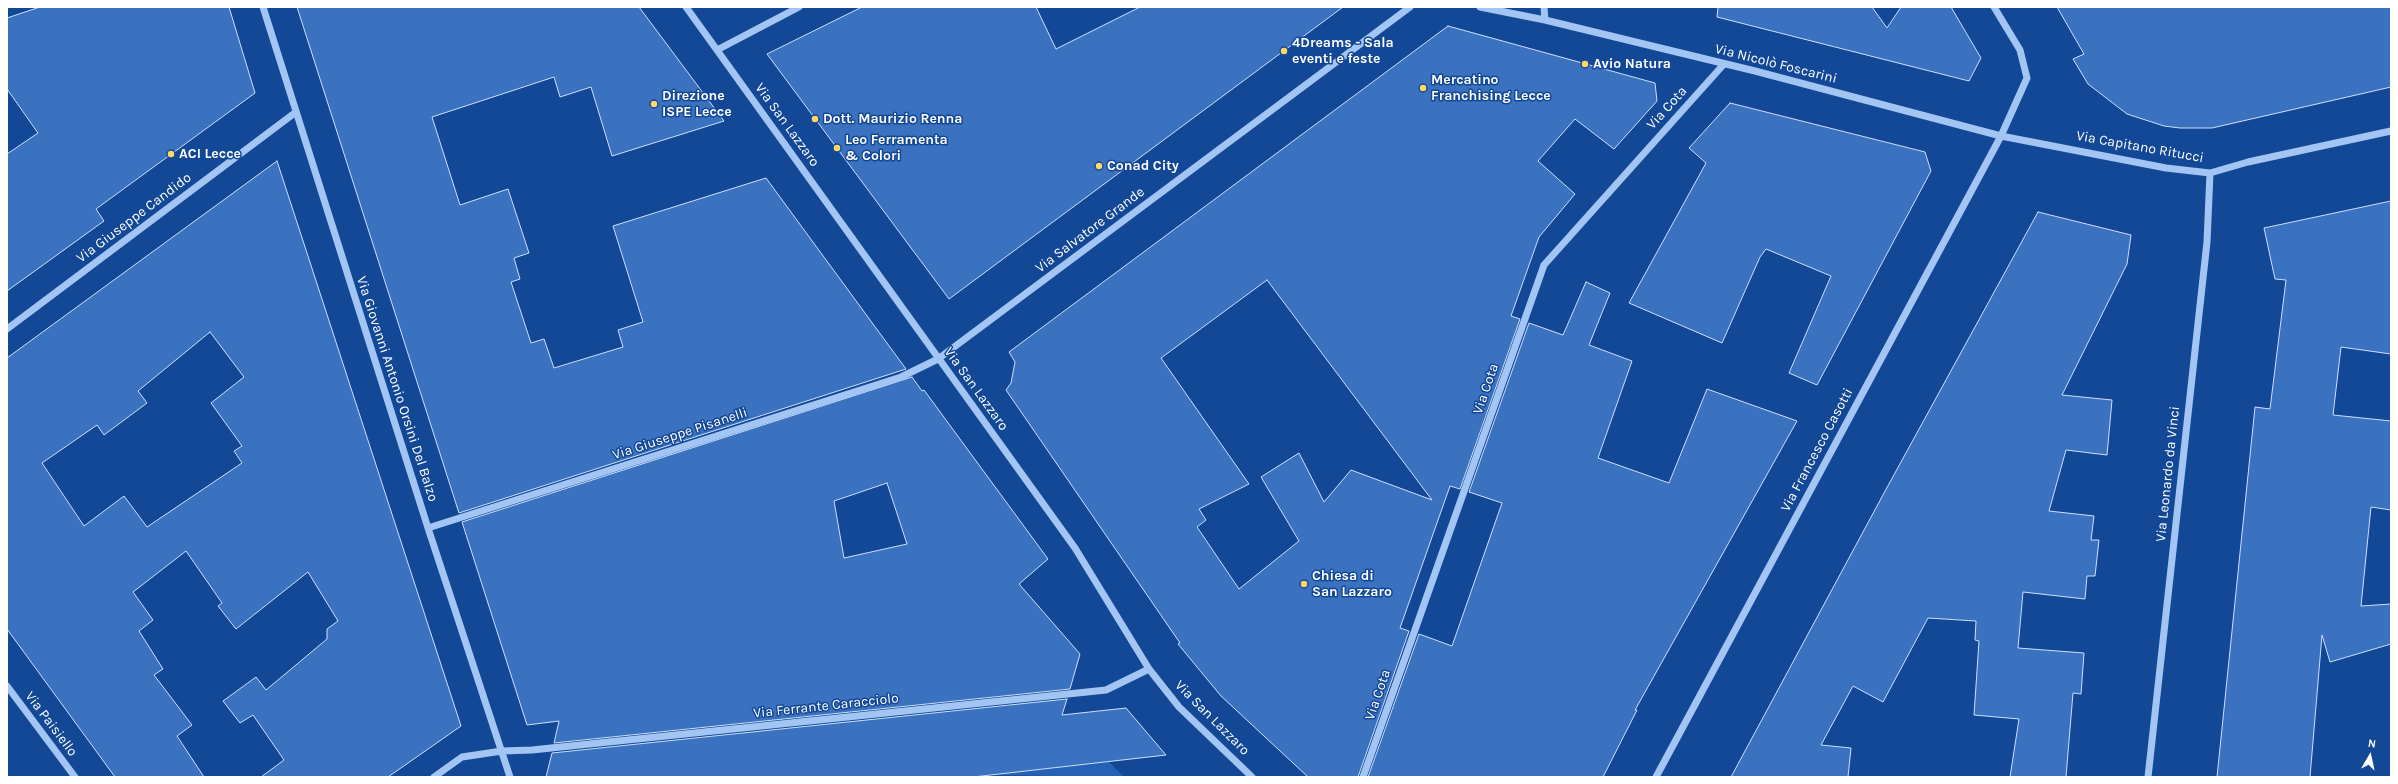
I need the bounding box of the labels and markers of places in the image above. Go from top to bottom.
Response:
place label: 4Dreams - Sala eventi e feste [1292,35,1394,68]
marker: 4Dreams - Sala eventi e feste [1279,46,1289,56]
place label: Avio Natura [1593,56,1671,72]
marker: Avio Natura [1580,59,1590,69]
place label: Mercatino Franchising Lecce [1431,72,1551,104]
marker: Mercatino Franchising Lecce [1418,83,1428,93]
place label: Direzione ISPE Lecce [662,88,732,120]
marker: Direzione ISPE Lecce [649,99,659,109]
place label: Dott. Maurizio Renna [823,111,962,127]
marker: Dott. Maurizio Renna [810,114,820,124]
place label: Leo Ferramenta & Colori [845,132,948,164]
marker: Leo Ferramenta & Colori [832,143,842,153]
place label: ACI Lecce [179,146,241,162]
marker: ACI Lecce [166,149,176,159]
place label: Conad City [1107,158,1179,174]
marker: Conad City [1094,161,1104,171]
place label: Chiesa di San Lazzaro [1312,568,1392,600]
marker: Chiesa di San Lazzaro [1299,579,1309,589]

